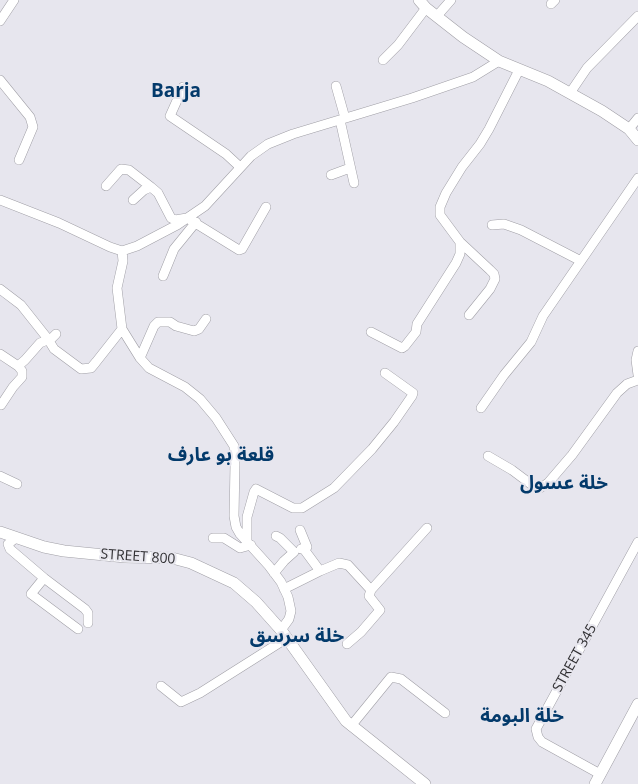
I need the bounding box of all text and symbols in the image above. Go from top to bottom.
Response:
district label: Barja [151,81,201,103]
district label: قلعة بو عارف [168,445,274,467]
district label: خلة عسول [520,473,608,495]
street label: STREET 800 [100,546,176,568]
street label: STREET 345 [549,621,601,695]
district label: خلة سرسق [250,626,344,648]
district label: خلة البومة [480,706,564,728]

